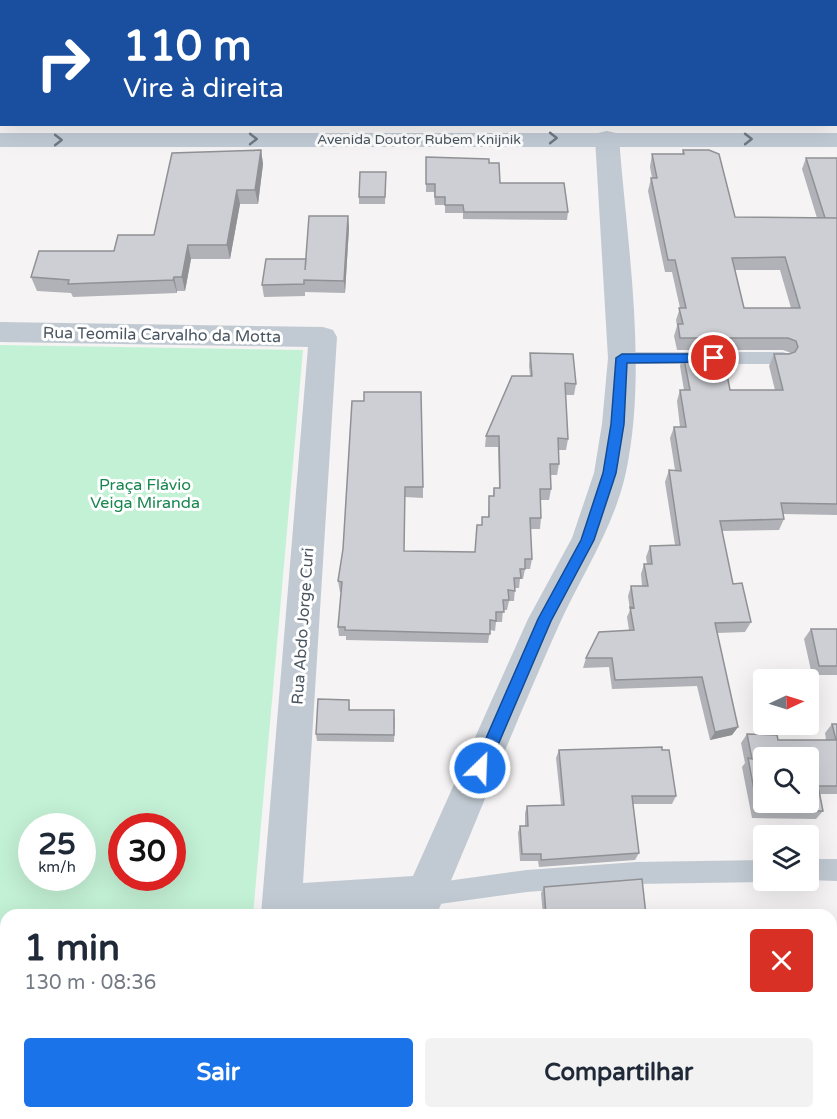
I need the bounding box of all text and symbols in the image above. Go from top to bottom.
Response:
text: 110 m [123,21,252,72]
icon: right [24,24,102,102]
text: Vire à direita [123,72,284,105]
street label: Avenida Doutor Rubem Knijnik [317,131,521,148]
one-way arrow [549,132,558,144]
one-way arrow [249,133,258,145]
one-way arrow [744,133,753,145]
one-way arrow [54,134,63,146]
street label: Rua Teomila Carvalho da Motta [43,323,281,347]
pin [688,332,739,383]
icon: arrive [697,341,730,374]
park label: Praça Flávio Veiga Miranda [90,475,200,513]
street label: Rua Abdo Jorge Curi [288,547,318,705]
north arrow [753,669,819,735]
map controls [753,669,819,891]
position arrow [448,736,512,800]
button: search [753,747,819,813]
speed limit sign: 30 [108,813,186,891]
button: layers [753,825,819,891]
text: 25 [38,826,76,863]
text: km/h [38,858,76,876]
text: 1 min [24,927,120,970]
button: close [750,929,813,992]
text: 130 m · 08:36 [24,971,156,995]
button: Sair [24,1038,413,1107]
button: Compartilhar [425,1038,813,1107]

